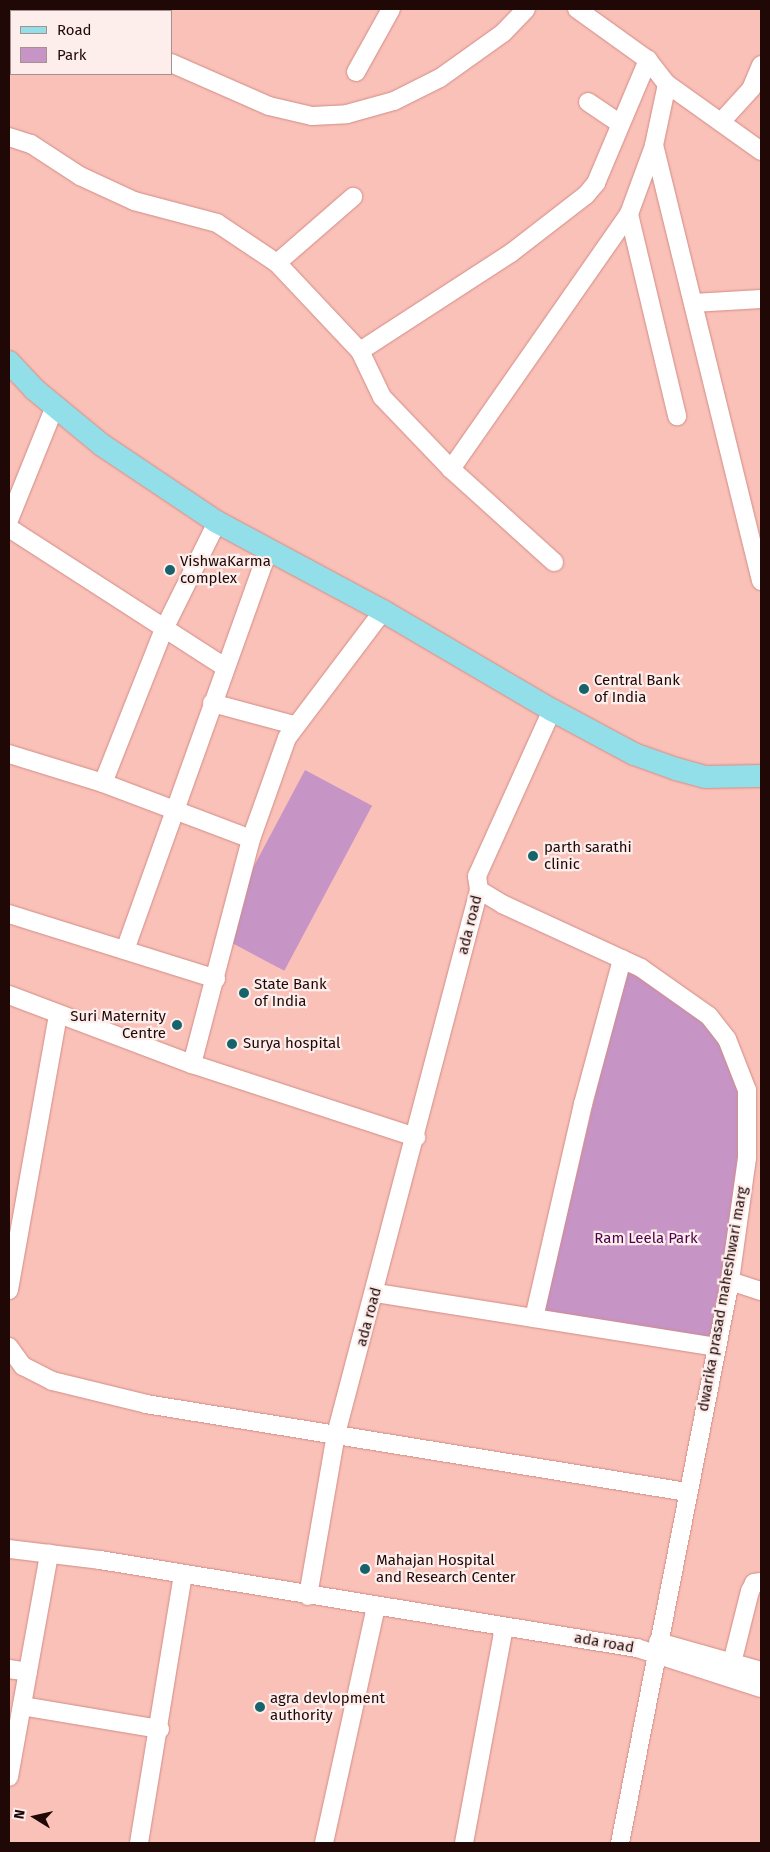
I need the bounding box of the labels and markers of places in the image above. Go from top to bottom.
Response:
place label: VishwaKarma complex [180,552,271,587]
marker: VishwaKarma complex [164,564,176,576]
place label: Central Bank of India [594,671,680,706]
marker: Central Bank of India [578,683,590,695]
place label: parth sarathi clinic [544,838,632,873]
marker: parth sarathi clinic [526,849,540,863]
place label: State Bank of India [254,975,327,1010]
marker: State Bank of India [238,987,250,999]
place label: Suri Maternity Centre [70,1007,166,1042]
marker: Suri Maternity Centre [170,1018,184,1032]
place label: Surya hospital [243,1035,340,1053]
marker: Surya hospital [225,1037,239,1051]
place label: Mahajan Hospital and Research Center [376,1551,516,1586]
marker: Mahajan Hospital and Research Center [358,1562,372,1576]
place label: agra devlopment authority [270,1689,385,1724]
marker: agra devlopment authority [254,1701,266,1713]

